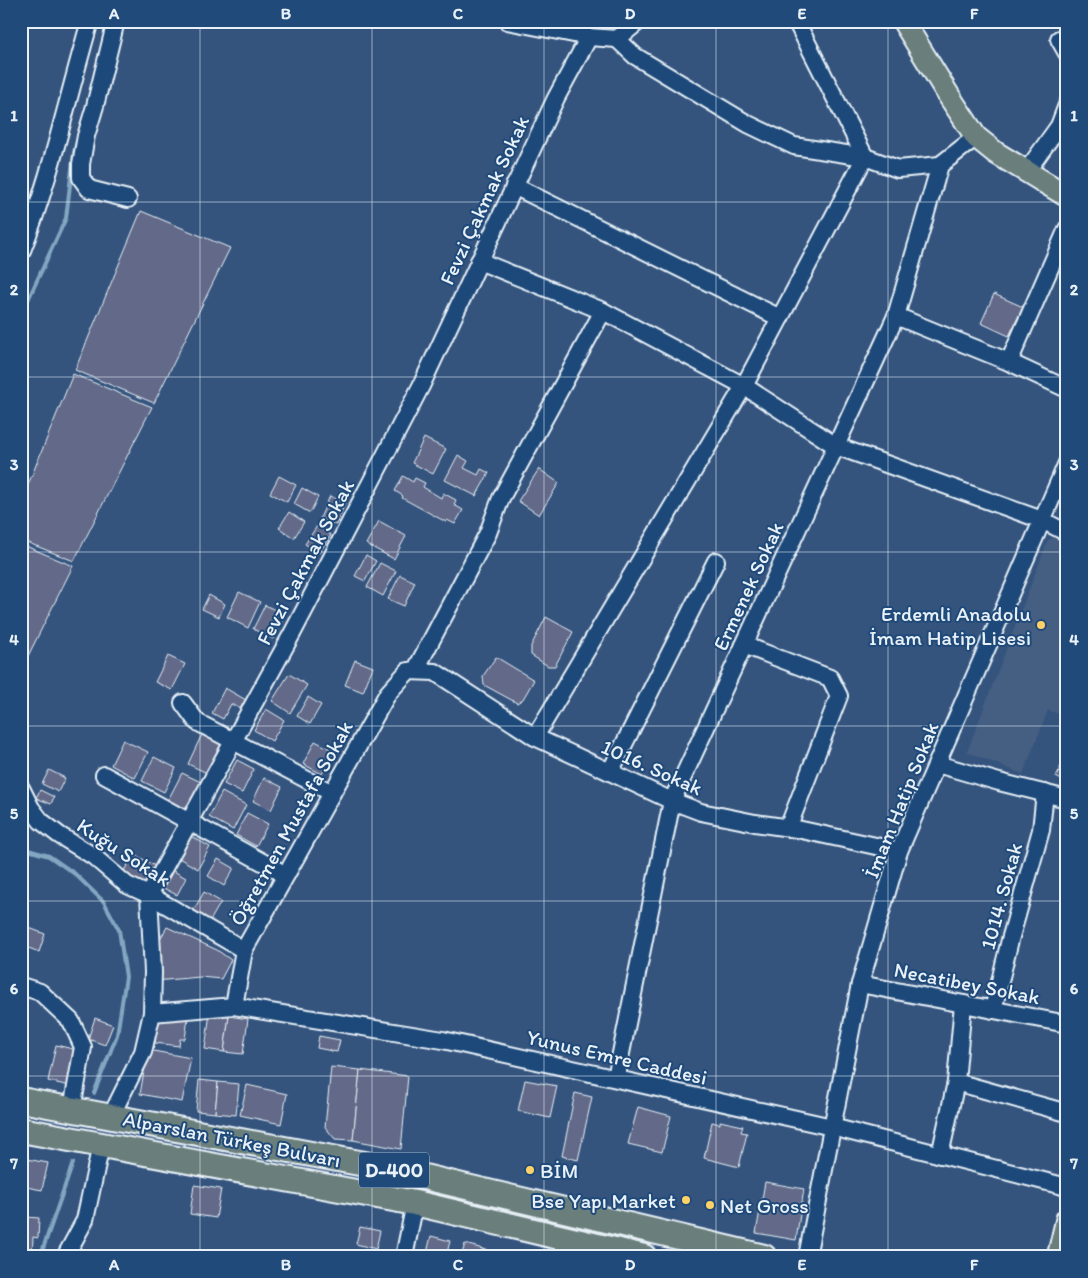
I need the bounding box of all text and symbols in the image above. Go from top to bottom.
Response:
text: A [108,4,120,23]
text: B [281,4,292,23]
text: C [453,4,464,23]
text: D [625,4,636,23]
text: E [798,4,807,23]
text: F [970,4,979,23]
text: 1 [10,106,18,125]
text: 1 [1070,106,1078,125]
street label: Fevzi Çakmak Sokak [434,111,534,289]
text: 2 [10,280,19,299]
text: 2 [1070,280,1079,299]
text: 3 [10,455,19,474]
text: 3 [1070,455,1079,474]
street label: Fevzi Çakmak Sokak [251,475,359,649]
street label: Ermenek Sokak [707,518,789,654]
place label: Erdemli Anadolu İmam Hatip Lisesi [869,601,1031,650]
marker: Erdemli Anadolu İmam Hatip Lisesi [1035,619,1047,631]
text: 4 [9,630,19,649]
text: 4 [1069,630,1079,649]
street label: Öğretmen Mustafa Sokak [224,716,358,930]
street label: İmam Hatip Sokak [858,718,944,882]
street label: 1016. Sokak [598,734,707,800]
text: 5 [10,804,19,823]
text: 5 [1070,804,1079,823]
street label: Kuğu Sokak [72,812,176,892]
street label: 1014. Sokak [975,840,1027,952]
street label: Necatibey Sokak [892,957,1042,1009]
text: 6 [10,979,19,998]
text: 6 [1070,979,1079,998]
street label: Yunus Emre Caddesi [524,1024,710,1090]
street label: Alparslan Türkeş Bulvarı [121,1106,343,1172]
road number: D-400 [359,1152,429,1188]
text: 7 [9,1154,18,1173]
text: 7 [1069,1154,1078,1173]
place label: BİM [540,1158,578,1183]
marker: BİM [524,1164,536,1176]
place label: Bse Yapı Market [531,1188,676,1213]
place label: Net Gross [720,1193,809,1218]
marker: Bse Yapı Market [680,1194,692,1206]
marker: Net Gross [704,1199,716,1211]
text: A [108,1255,120,1274]
text: B [281,1255,292,1274]
text: C [453,1255,464,1274]
text: D [625,1255,636,1274]
text: E [798,1255,807,1274]
text: F [970,1255,979,1274]

